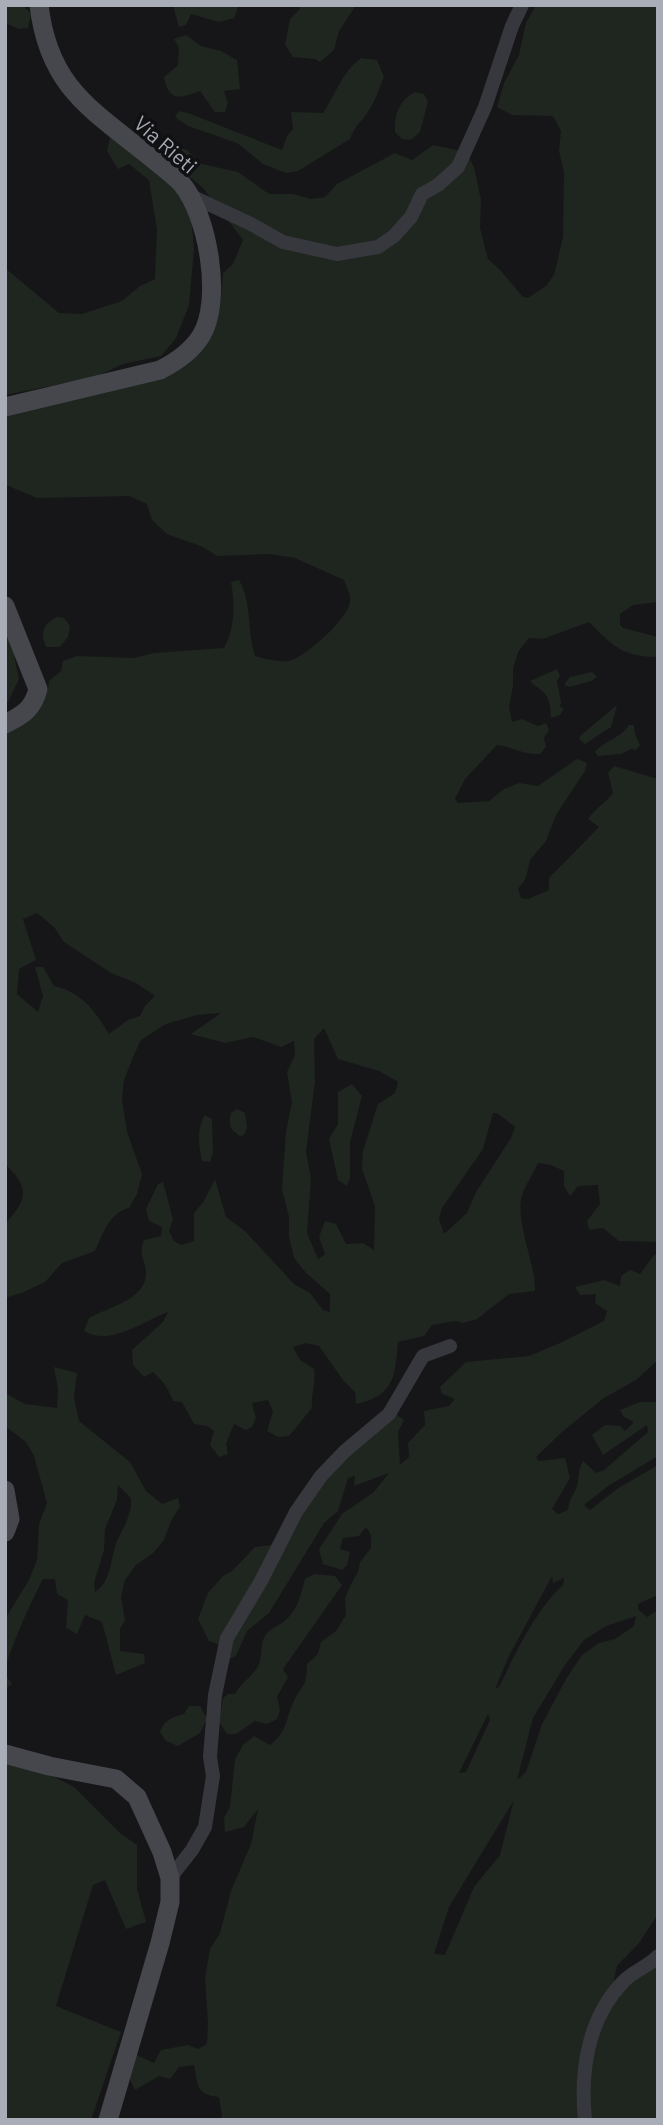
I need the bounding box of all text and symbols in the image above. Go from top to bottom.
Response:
street label: Via Rieti [130,110,202,178]

